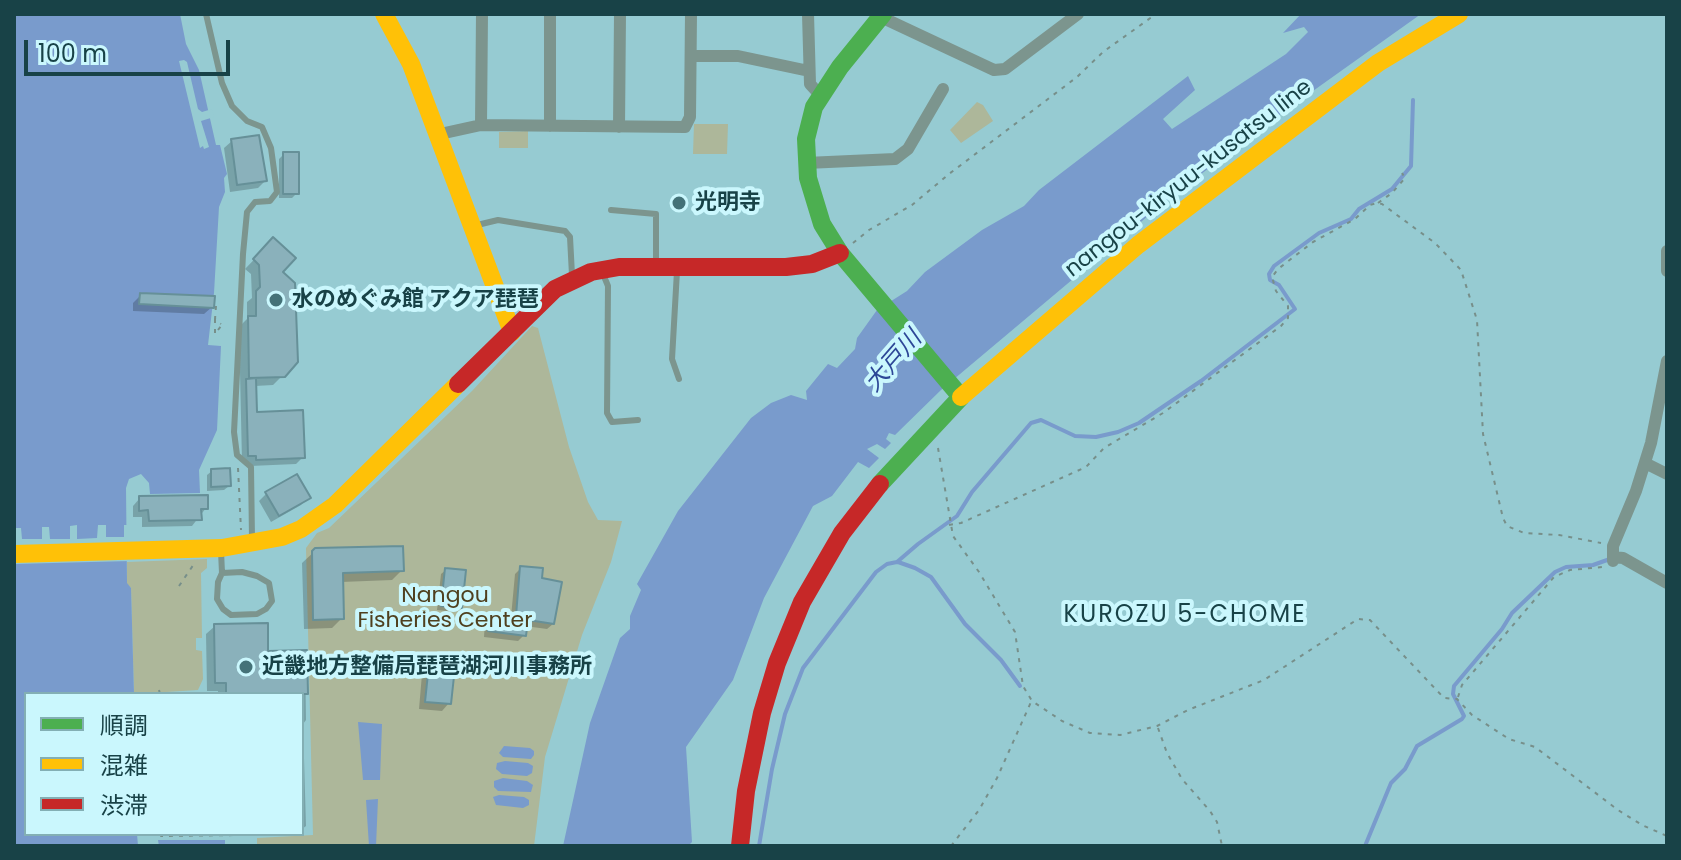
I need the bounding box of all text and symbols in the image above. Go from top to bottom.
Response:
scale bar [28,24,234,74]
text: 100 m [38,37,107,70]
street label: nangou-kiryuu-kusatsu line [1060,75,1318,283]
place label: 光明寺 [695,190,761,216]
marker: 光明寺 [670,194,688,212]
place label: 水のめぐみ館 アクア琵琶 [292,287,539,313]
marker: 水のめぐみ館 アクア琵琶 [267,291,285,309]
water label: 大戸川 [860,325,928,399]
park label: Nangou Fisheries Center [358,583,532,634]
district label: KUROZU 5-CHOME [1064,602,1306,630]
place label: 近畿地方整備局琵琶湖河川事務所 [262,654,592,680]
marker: 近畿地方整備局琵琶湖河川事務所 [237,658,255,676]
legend [24,692,304,836]
text: 順調 [100,709,148,742]
text: 混雑 [100,749,148,782]
text: 渋滞 [100,789,148,822]

